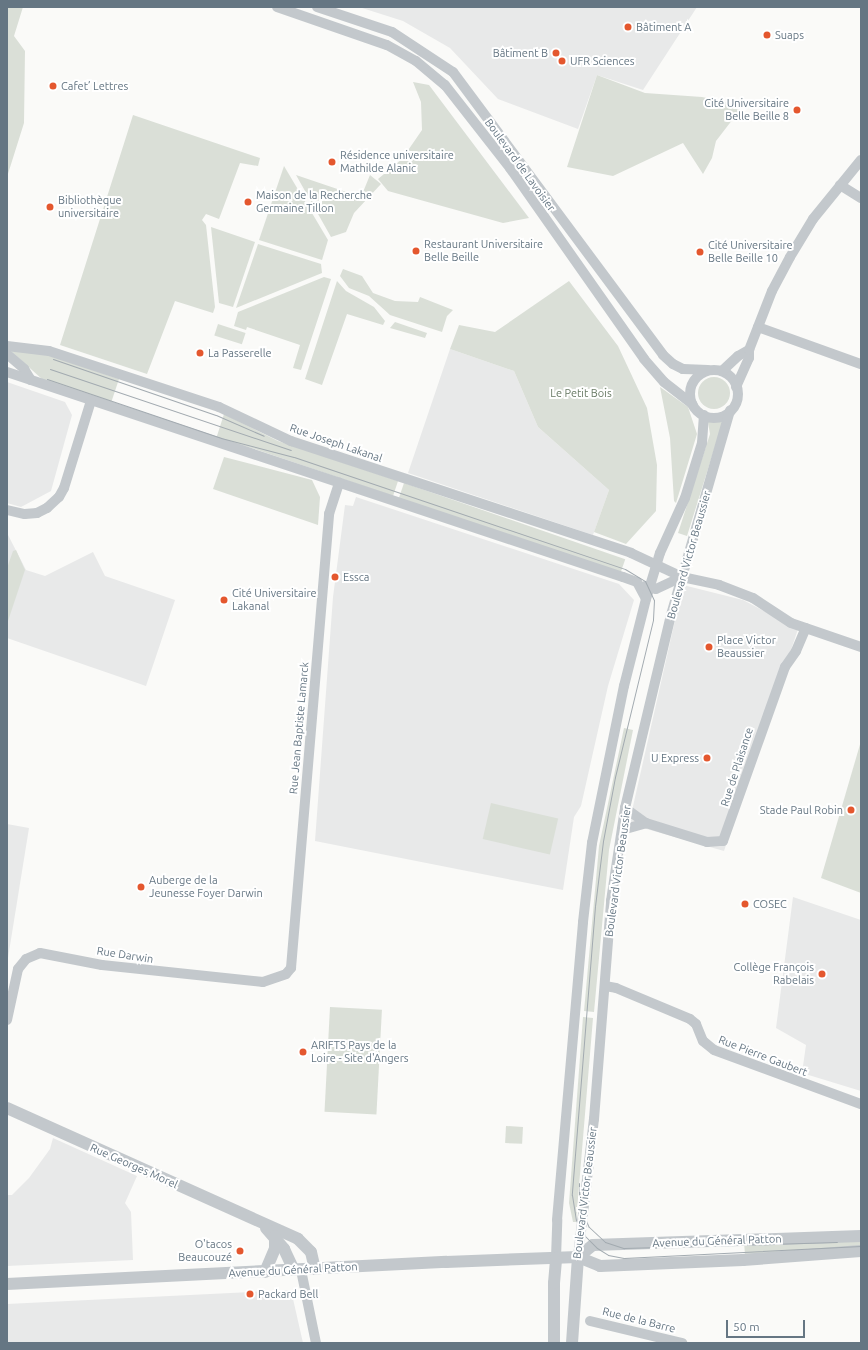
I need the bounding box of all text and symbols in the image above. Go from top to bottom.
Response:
place label: Bâtiment A [636,20,691,34]
marker: Bâtiment A [623,22,633,32]
place label: Suaps [775,28,804,42]
marker: Suaps [762,30,772,40]
place label: Bâtiment B [493,46,548,60]
marker: Bâtiment B [551,48,561,58]
place label: UFR Sciences [570,54,635,68]
marker: UFR Sciences [557,56,567,66]
place label: Cafet’ Lettres [61,79,128,93]
marker: Cafet’ Lettres [48,81,58,91]
place label: Cité Universitaire Belle Beille 8 [704,97,789,123]
marker: Cité Universitaire Belle Beille 8 [792,105,802,115]
street label: Boulevard de Lavoisier [482,116,558,214]
place label: Résidence universitaire Mathilde Alanic [340,149,454,175]
marker: Résidence universitaire Mathilde Alanic [327,157,337,167]
place label: Maison de la Recherche Germaine Tillon [256,189,372,215]
place label: Bibliothèque universitaire [58,194,122,220]
marker: Maison de la Recherche Germaine Tillon [243,197,253,207]
marker: Bibliothèque universitaire [45,202,55,212]
place label: Restaurant Universitaire Belle Beille [424,238,543,264]
place label: Cité Universitaire Belle Beille 10 [708,239,793,265]
marker: Restaurant Universitaire Belle Beille [411,246,421,256]
marker: Cité Universitaire Belle Beille 10 [695,247,705,257]
place label: La Passerelle [208,346,272,360]
marker: La Passerelle [195,348,205,358]
park label: Le Petit Bois [550,386,612,400]
street label: Rue Joseph Lakanal [288,421,384,465]
street label: Boulevard Victor Beaussier [664,489,714,621]
place label: Essca [343,570,369,584]
marker: Essca [330,572,340,582]
place label: Cité Universitaire Lakanal [232,587,317,613]
marker: Cité Universitaire Lakanal [219,595,229,605]
place label: Place Victor Beaussier [717,634,776,660]
marker: Place Victor Beaussier [704,642,714,652]
street label: Rue Jean Baptiste Lamarck [287,661,311,795]
street label: Rue de Plaisance [718,726,756,808]
place label: U Express [651,751,699,765]
marker: U Express [702,753,712,763]
place label: Stade Paul Robin [760,803,843,817]
street label: Boulevard Victor Beaussier [602,804,634,938]
marker: Stade Paul Robin [846,805,856,815]
place label: Auberge de la Jeunesse Foyer Darwin [149,874,263,900]
marker: Auberge de la Jeunesse Foyer Darwin [136,882,146,892]
place label: COSEC [753,897,787,911]
marker: COSEC [740,899,750,909]
street label: Rue Darwin [96,944,154,966]
place label: Collège François Rabelais [733,961,814,987]
marker: Collège François Rabelais [817,969,827,979]
street label: Rue Pierre Gaubert [717,1033,809,1079]
place label: ARIFTS Pays de la Loire - Site d'Angers [311,1039,409,1065]
marker: ARIFTS Pays de la Loire - Site d'Angers [298,1047,308,1057]
street label: Boulevard Victor Beaussier [570,1126,600,1260]
street label: Rue Georges Morel [88,1141,180,1191]
street label: Avenue du Général Patton [652,1232,782,1250]
place label: O'tacos Beaucouzé [178,1238,232,1264]
marker: O'tacos Beaucouzé [235,1246,245,1256]
street label: Avenue du Général Patton [228,1260,358,1280]
place label: Packard Bell [258,1287,318,1301]
marker: Packard Bell [245,1289,255,1299]
street label: Rue de la Barre [601,1305,677,1335]
scale bar [728,1312,807,1338]
text: 50 m [733,1320,760,1333]

